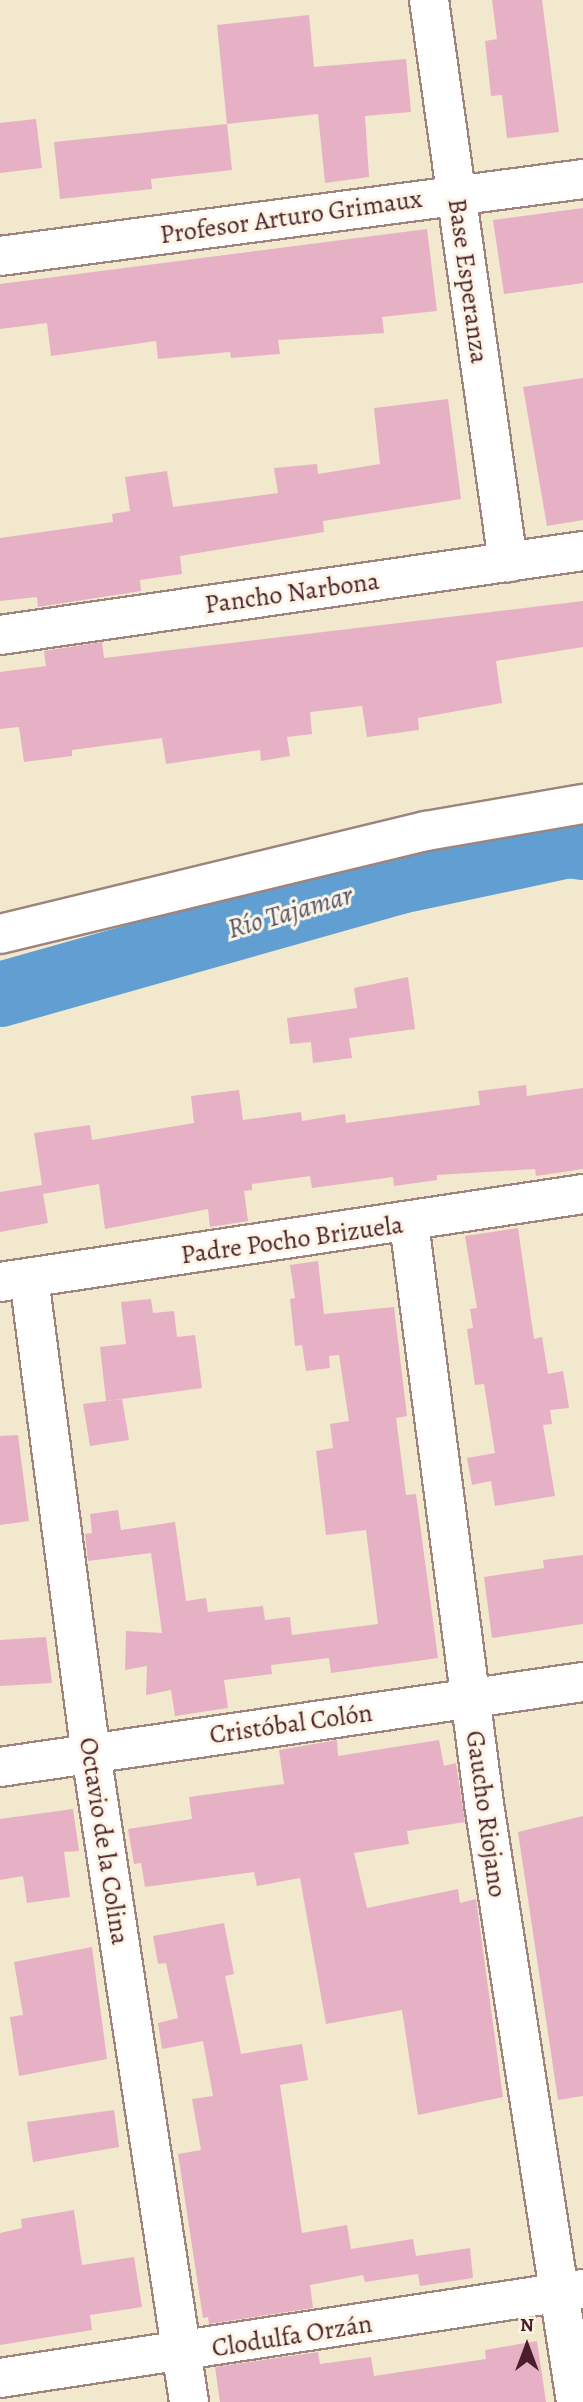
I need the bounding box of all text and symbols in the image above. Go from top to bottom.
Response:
street label: Profesor Arturo Grimaux [158,183,424,251]
street label: Base Esperanza [441,197,495,365]
street label: Pancho Narbona [203,565,381,621]
water label: Río Tajamar [224,878,356,946]
street label: Padre Pocho Brizuela [179,1209,405,1271]
street label: Cristóbal Colón [208,1697,374,1751]
street label: Gaucho Riojano [459,1729,513,1899]
street label: Octavio de la Colina [72,1735,136,1947]
street label: Clodulfa Orzán [210,2308,374,2364]
north arrow [492,2311,562,2381]
text: N [520,2312,534,2338]

